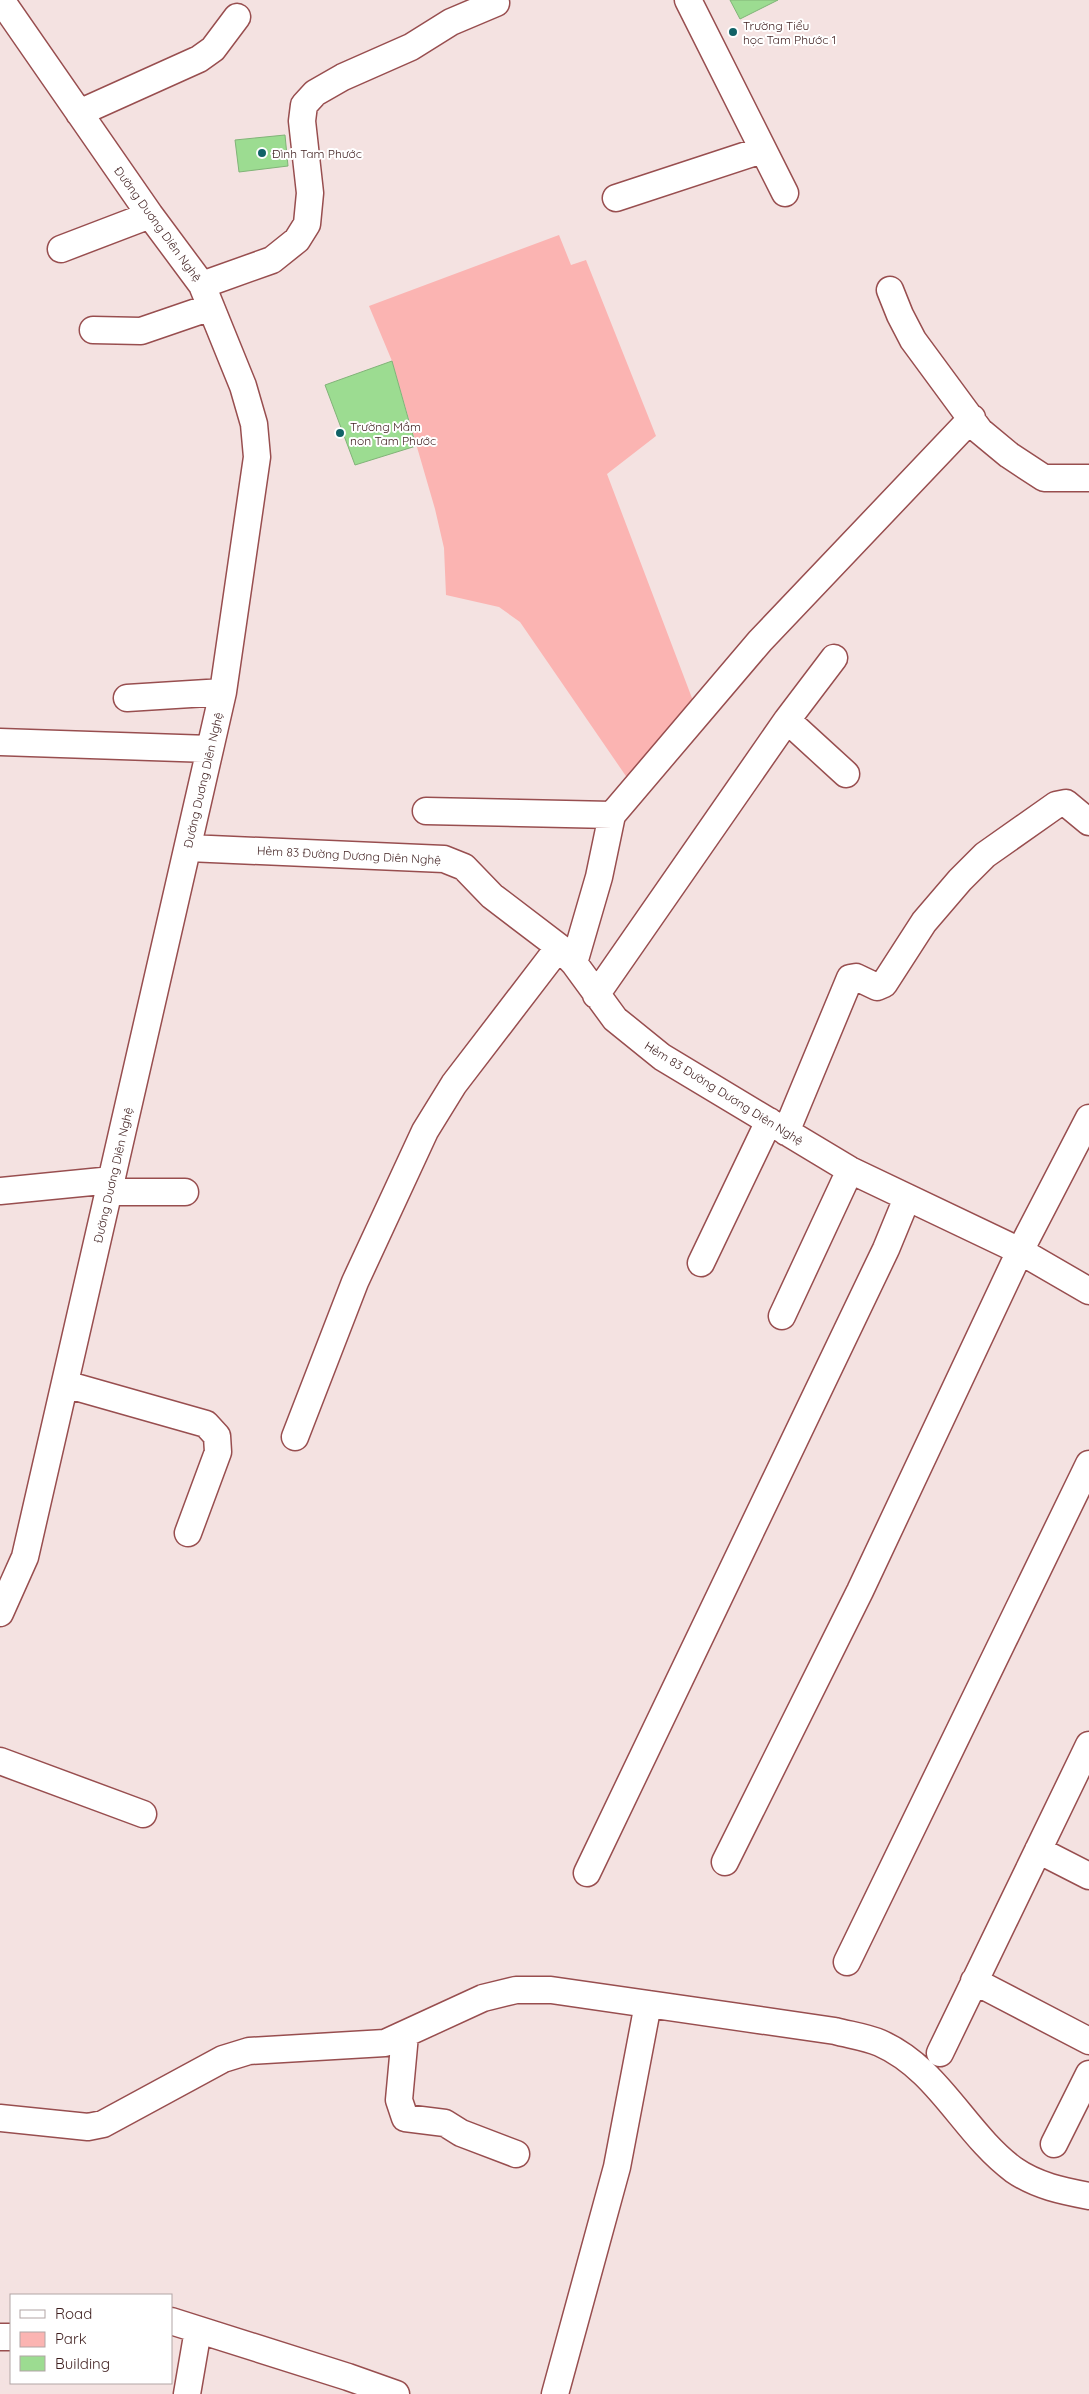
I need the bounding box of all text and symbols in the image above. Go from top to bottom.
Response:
place label: Trường Tiểu học Tam Phước 1 [743,18,836,47]
marker: Trường Tiểu học Tam Phước 1 [727,26,739,38]
place label: Đình Tam Phước [272,146,362,161]
marker: Đình Tam Phước [256,147,268,159]
street label: Đường Duơng Diên Nghệ [111,163,205,285]
place label: Trường Mầm non Tam Phước [350,419,436,448]
marker: Trường Mầm non Tam Phước [334,427,346,439]
street label: Đường Duơng Diên Nghệ [180,710,226,849]
street label: Hẻm 83 Đường Dương Diên Nghệ [256,843,442,867]
street label: Hẻm 83 Đường Dương Diên Nghệ [642,1038,806,1148]
street label: Đường Duơng Diên Nghệ [90,1105,136,1244]
legend [10,2294,172,2384]
text: Road [55,2304,92,2323]
text: Park [55,2329,87,2348]
text: Building [55,2354,110,2373]

